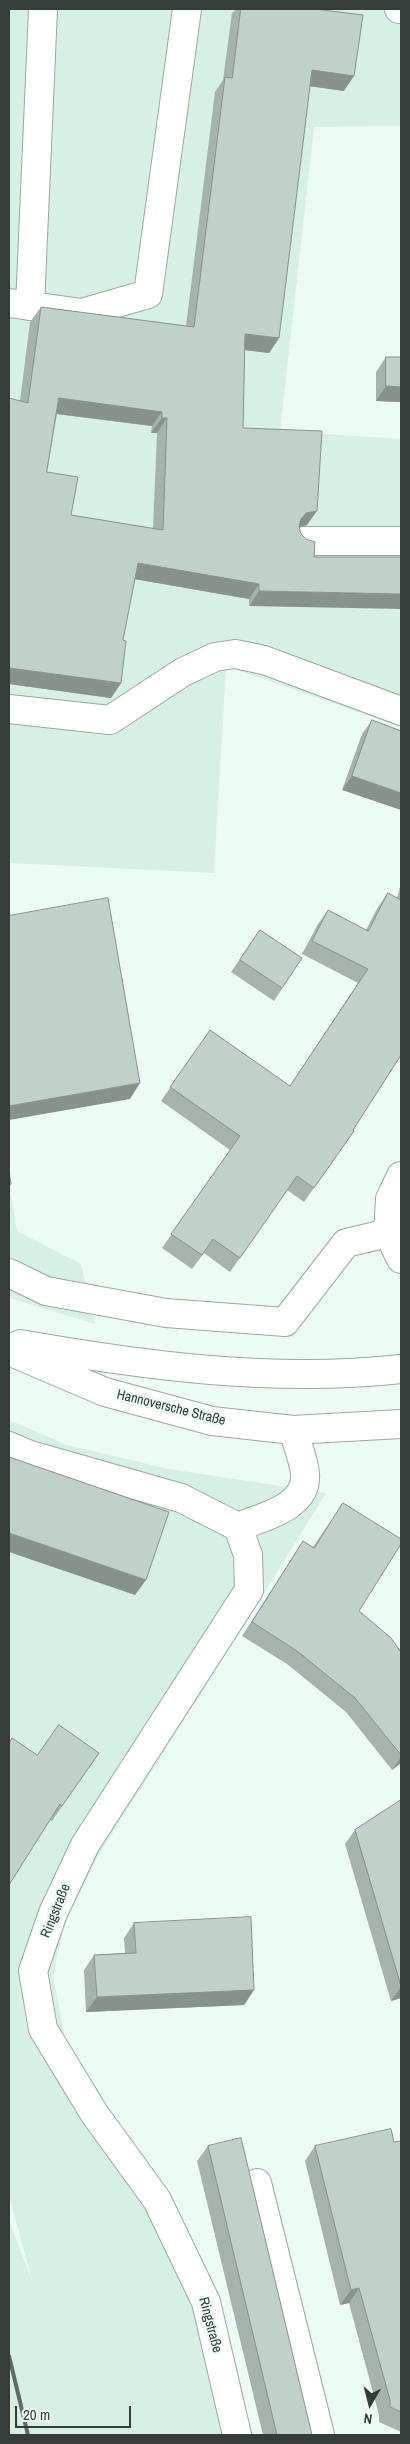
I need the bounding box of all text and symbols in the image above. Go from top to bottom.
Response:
street label: Hannoversche Straße [115,1386,227,1430]
street label: Ringstraße [38,1882,74,1940]
street label: Ringstraße [195,2295,225,2355]
north arrow [345,2379,395,2429]
scale bar [18,2396,134,2428]
text: 20 m [23,2404,50,2425]
text: N [363,2409,373,2428]

